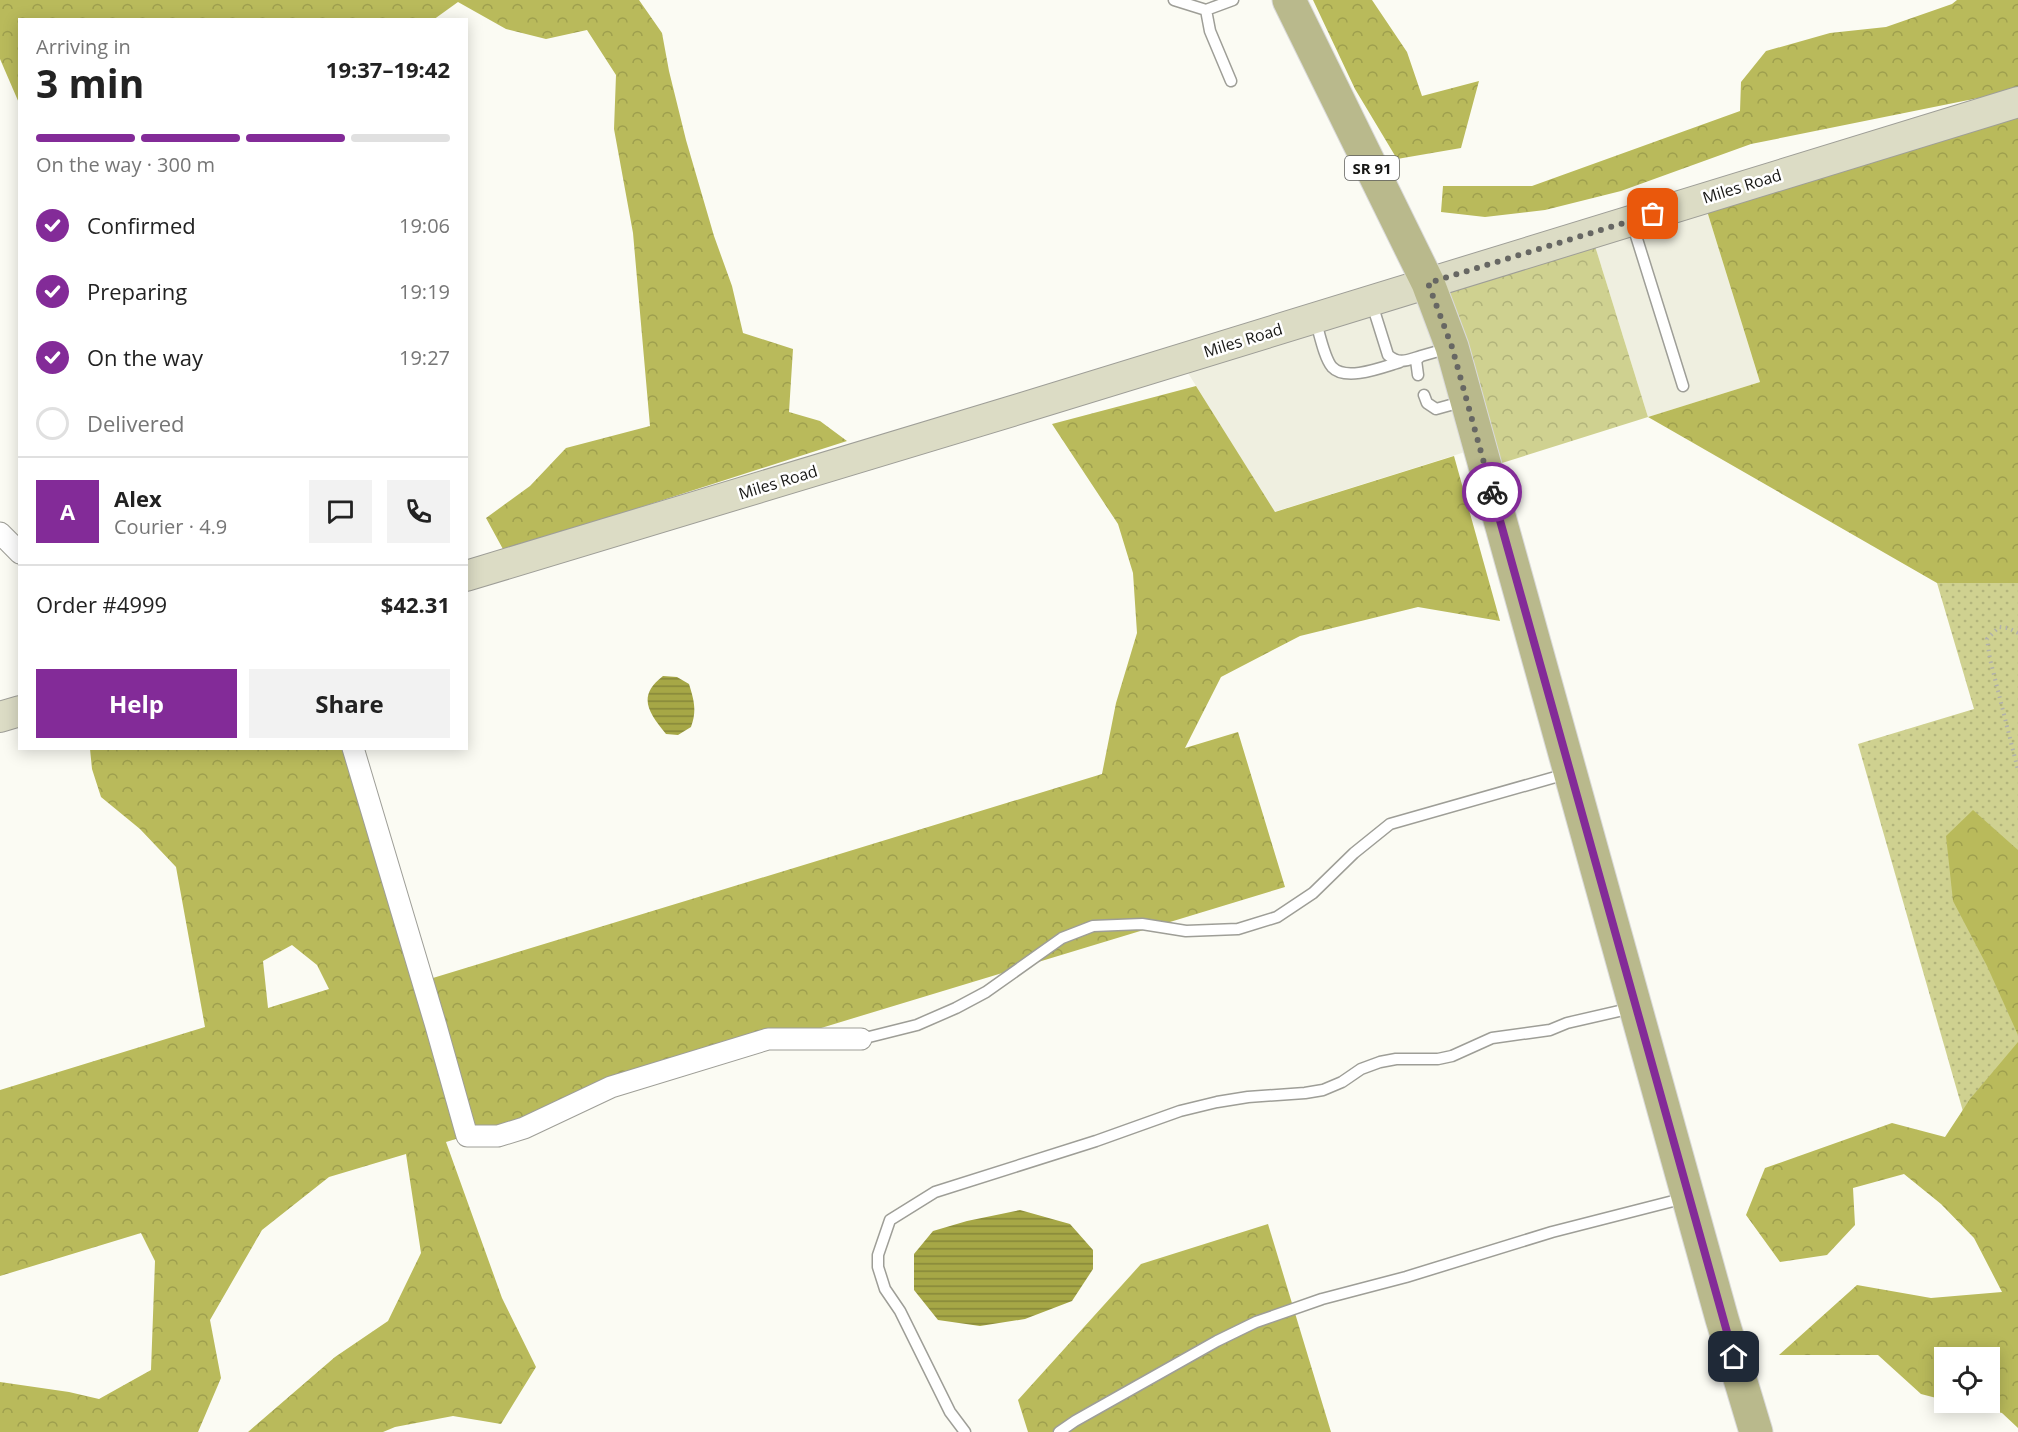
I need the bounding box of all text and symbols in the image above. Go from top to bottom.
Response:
text: Arriving in [36,33,131,60]
text: 19:37–19:42 [326,54,450,84]
text: 3 min [36,56,144,109]
text: On the way · 300 m [36,151,215,178]
road number: SR 91 [1345,156,1399,180]
street label: Miles Road [1700,164,1784,208]
pin [1627,188,1678,239]
icon: bag [1636,197,1669,230]
icon: check [36,209,69,242]
text: Confirmed [87,210,196,240]
text: 19:06 [399,212,450,239]
icon: check [36,275,69,308]
text: Preparing [87,276,187,306]
text: 19:19 [399,278,450,305]
street label: Miles Road [1201,318,1285,362]
icon: check [36,341,69,374]
text: On the way [87,342,203,372]
text: 19:27 [399,344,450,371]
text: Delivered [87,408,185,438]
street label: Miles Road [736,460,820,504]
courier [1462,462,1522,522]
icon: bike [1476,476,1509,509]
button: chat [309,480,372,543]
button: phone [387,480,450,543]
text: Alex [114,483,162,513]
text: A [60,496,75,526]
text: Courier · 4.9 [114,513,227,540]
text: Order #4999 [36,589,167,619]
text: $42.31 [381,589,450,619]
button: Help [36,669,237,738]
button: Share [249,669,450,738]
pin [1708,1331,1759,1382]
icon: home [1717,1340,1750,1373]
map controls [1934,1347,2000,1413]
button: locate [1934,1347,2000,1413]

